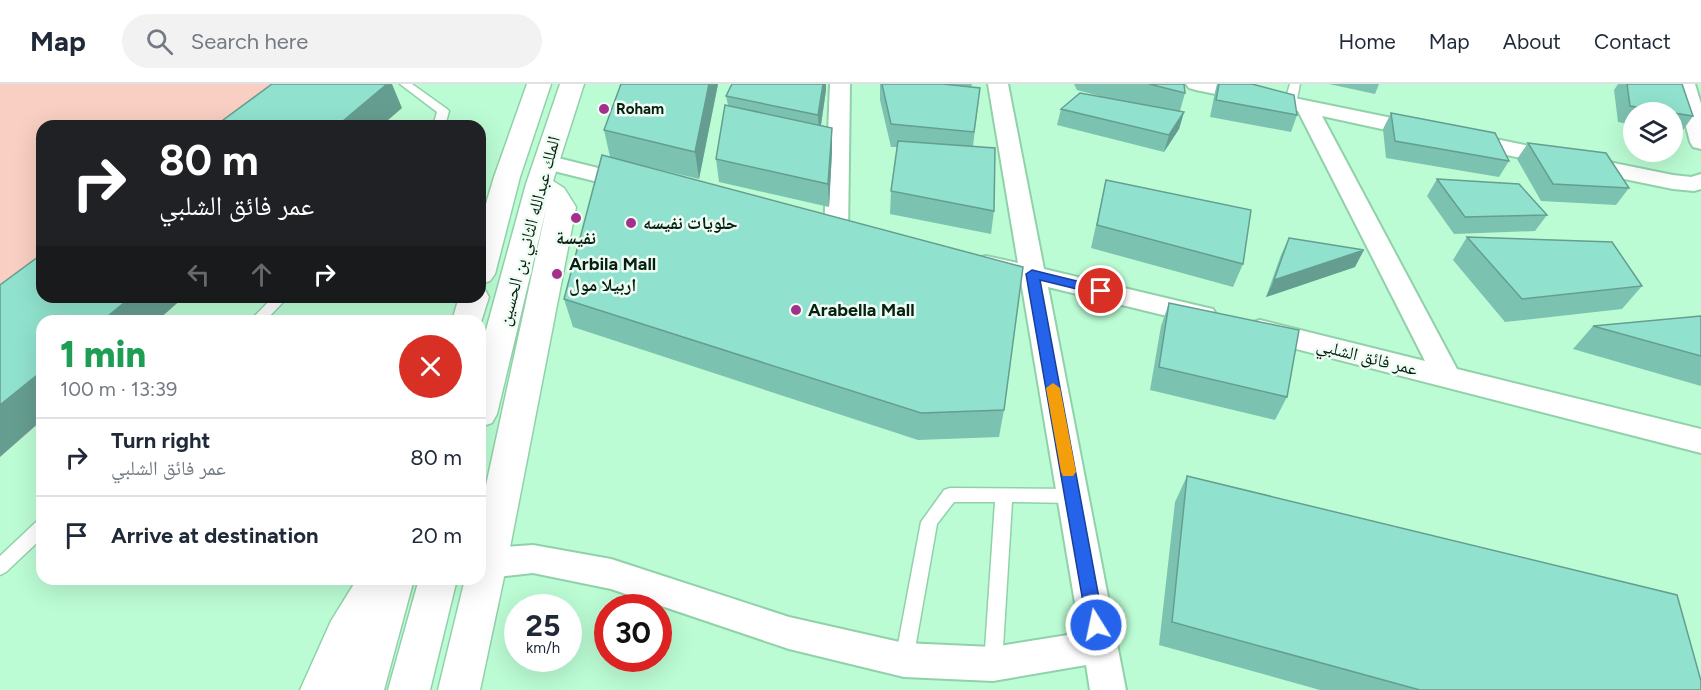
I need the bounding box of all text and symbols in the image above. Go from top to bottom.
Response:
search box [122,14,542,68]
text: Map [30,24,86,58]
icon: search [143,25,176,58]
text: Search here [191,28,308,55]
text: Home [1339,29,1396,54]
text: Map [1429,29,1470,54]
text: About [1503,29,1561,54]
text: Contact [1594,29,1671,54]
place label: Roham [616,100,664,118]
marker: Roham [597,102,611,116]
map controls [1623,102,1683,162]
button: layers [1623,102,1683,162]
street label: الملك عبدالله الثاني بن الحسين [493,134,568,329]
text: 80 m [159,135,259,186]
icon: right [60,144,138,222]
text: عمر فائق الشلبي [159,189,314,222]
marker: نفيسة [569,211,583,225]
place label: حلويات نفيسه [643,212,738,234]
marker: حلويات نفيسه [624,216,638,230]
place label: نفيسة [556,227,596,249]
place label: Arbila Mall اربيلا مول [569,253,656,296]
icon: left [182,258,215,291]
icon: ahead [245,258,278,291]
icon: right [308,258,341,291]
pin [1075,265,1126,316]
marker: Arbila Mall اربيلا مول [550,267,564,281]
icon: arrive [1084,274,1117,307]
place label: Arabella Mall [808,299,915,321]
marker: Arabella Mall [789,303,803,317]
text: 1 min [60,333,146,376]
street label: عمر فائق الشلبي [1313,334,1420,384]
button: close [399,335,462,398]
text: 100 m · 13:39 [60,377,177,401]
text: Turn right [111,427,210,454]
icon: right [60,441,93,474]
text: 80 m [410,444,462,471]
text: عمر فائق الشلبي [111,456,226,480]
icon: arrive [60,519,93,552]
text: Arrive at destination [111,522,319,549]
text: 20 m [411,522,462,549]
position arrow [1064,593,1128,657]
speed limit sign: 30 [594,594,672,672]
text: 25 [526,607,560,644]
text: km/h [526,639,560,657]

